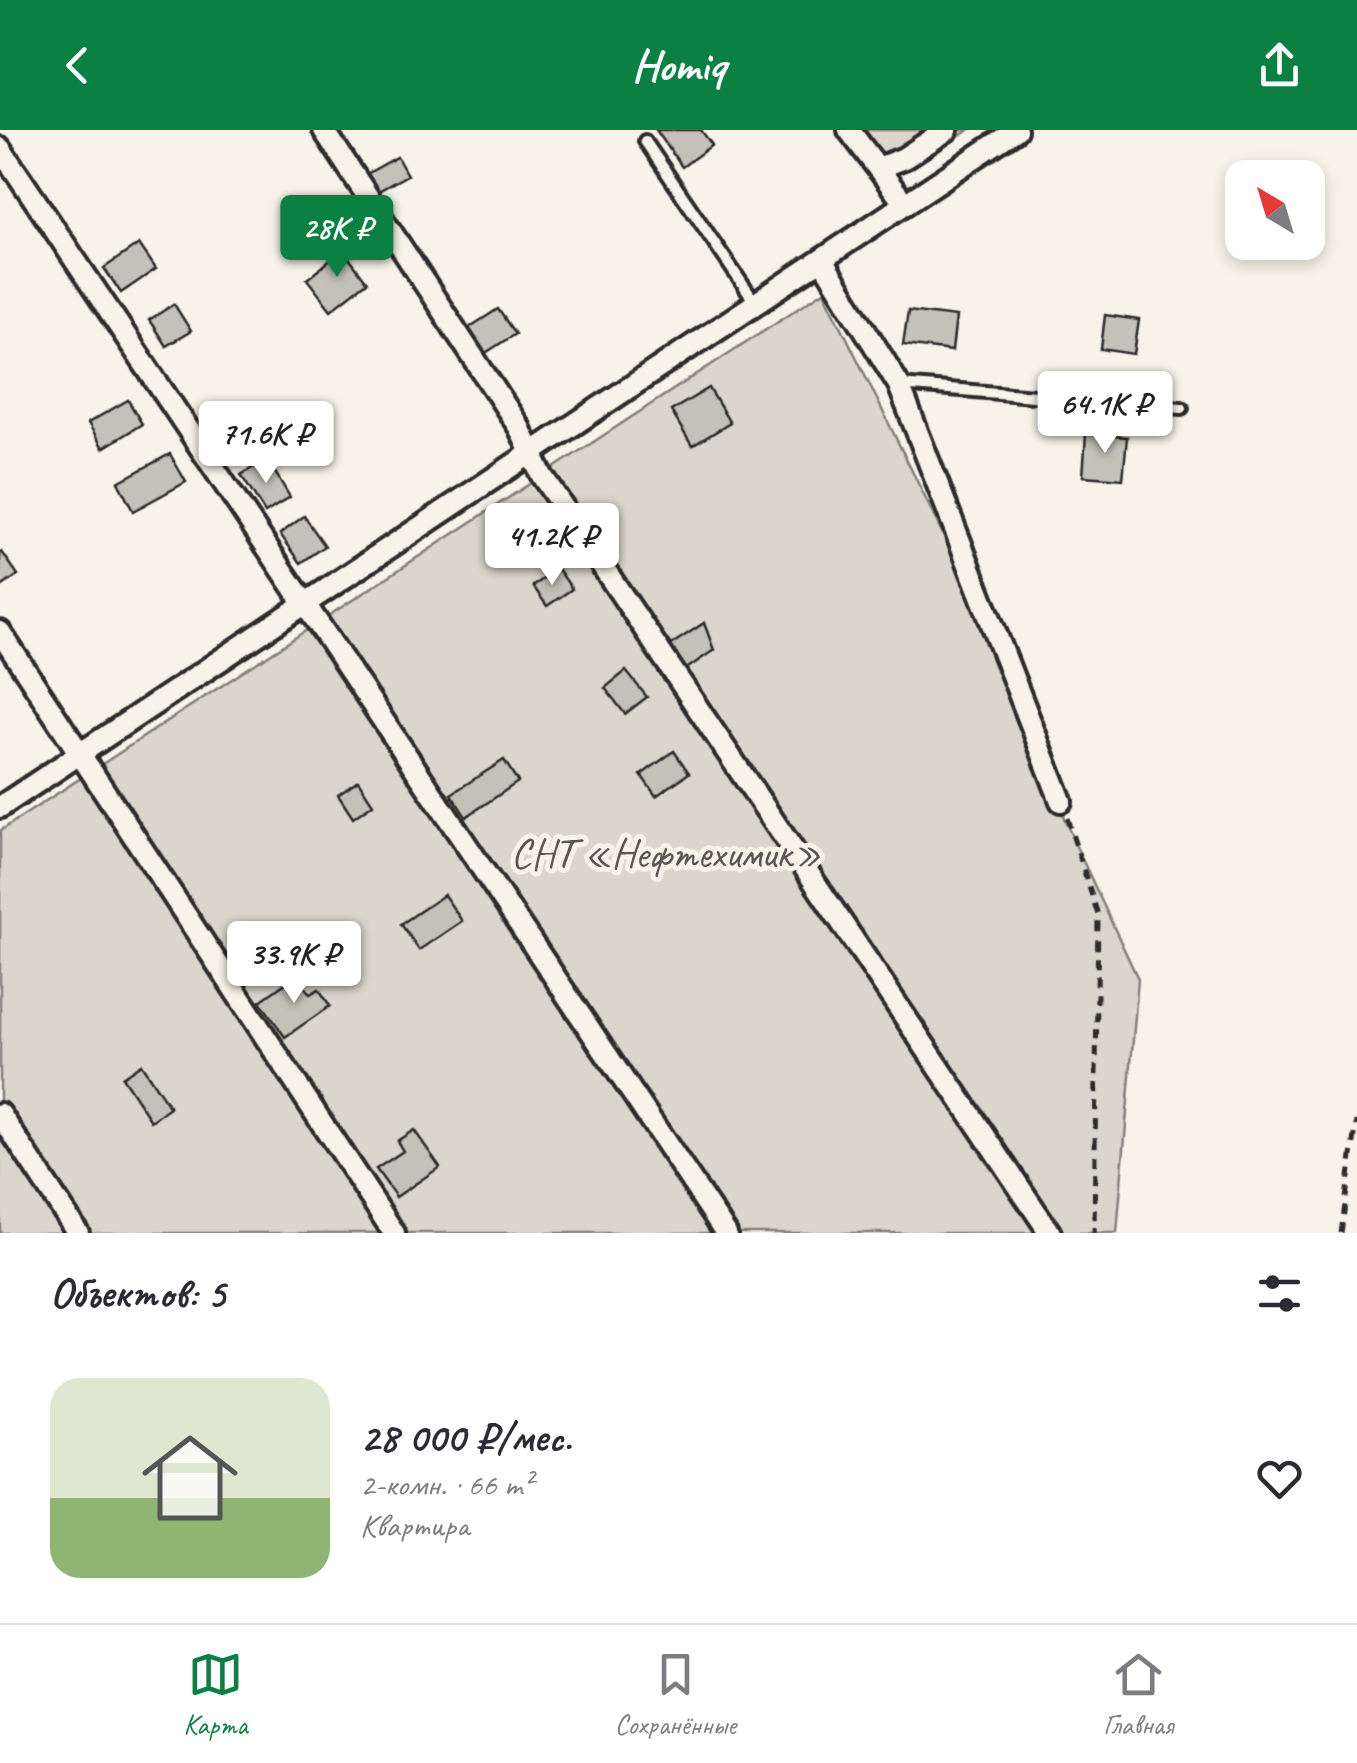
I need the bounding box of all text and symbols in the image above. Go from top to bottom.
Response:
text: Homiq [632,37,725,94]
icon: back [50,38,105,93]
icon: share [1252,38,1307,93]
north arrow [1225,160,1325,260]
map controls [1225,160,1325,260]
pin: 28K ₽ [267,195,407,280]
text: 28K ₽ [302,207,372,248]
pin: 64.1K ₽ [1013,371,1197,456]
text: 64.1K ₽ [1060,383,1150,424]
pin: 71.6K ₽ [174,401,358,486]
text: 71.6K ₽ [221,413,311,454]
pin: 41.2K ₽ [460,503,644,588]
text: 41.2K ₽ [507,515,597,556]
park label: СНТ «Нефтехимик» [511,827,821,880]
pin: 33.9K ₽ [202,921,386,1006]
text: 33.9K ₽ [249,933,339,974]
icon: filters [1252,1266,1307,1321]
text: Объектов: 5 [50,1267,225,1320]
text: 28 000 ₽/мес. [360,1411,571,1464]
icon: home [130,1418,250,1538]
icon: heart [1252,1451,1307,1506]
text: 2-комн. · 66 m² [360,1464,532,1505]
text: Квартира [360,1505,469,1546]
tab: Карта [184,1647,248,1742]
tab: Сохранённые [615,1647,736,1742]
tab: Главная [1103,1647,1173,1742]

